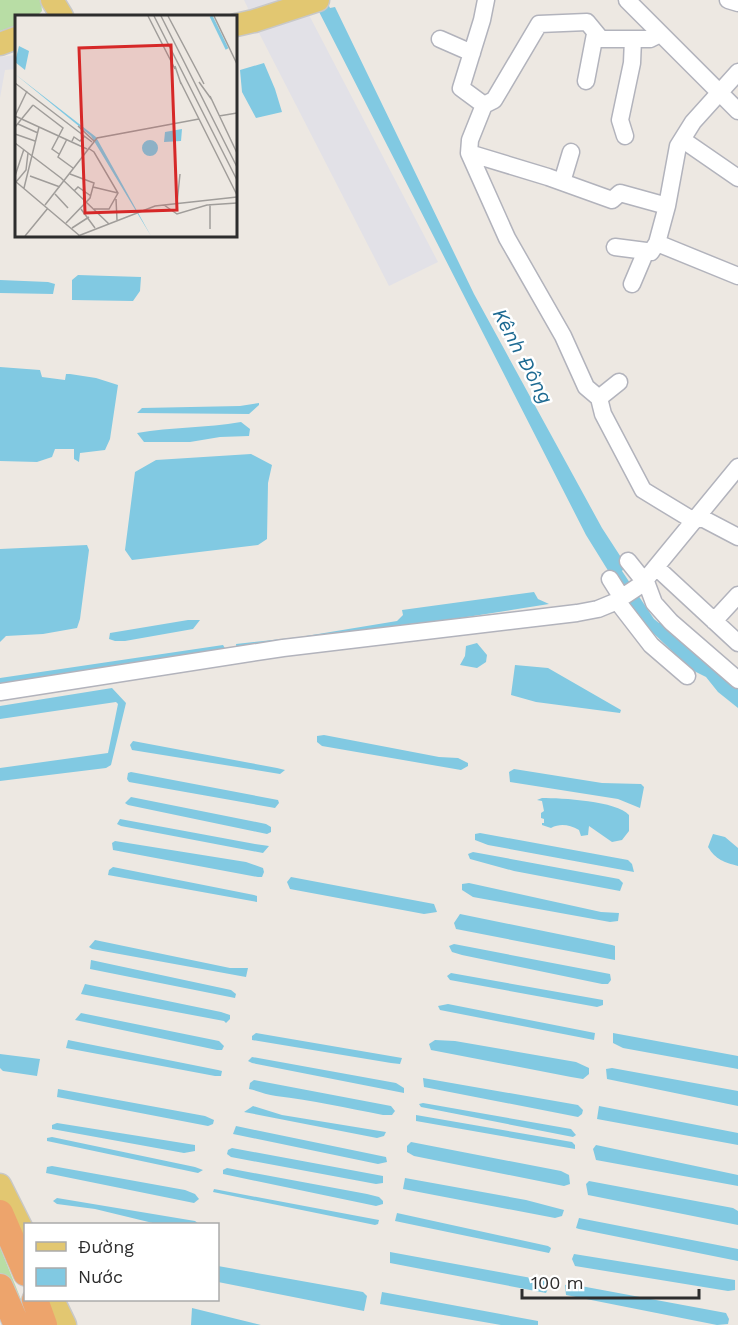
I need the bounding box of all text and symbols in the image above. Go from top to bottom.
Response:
inset map [15,15,237,237]
water label: Kênh Đông [488,304,558,408]
legend [24,1223,219,1301]
text: Đường [78,1236,134,1257]
scale bar [522,1262,699,1300]
text: Nước [78,1266,123,1287]
text: 100 m [531,1272,584,1293]

